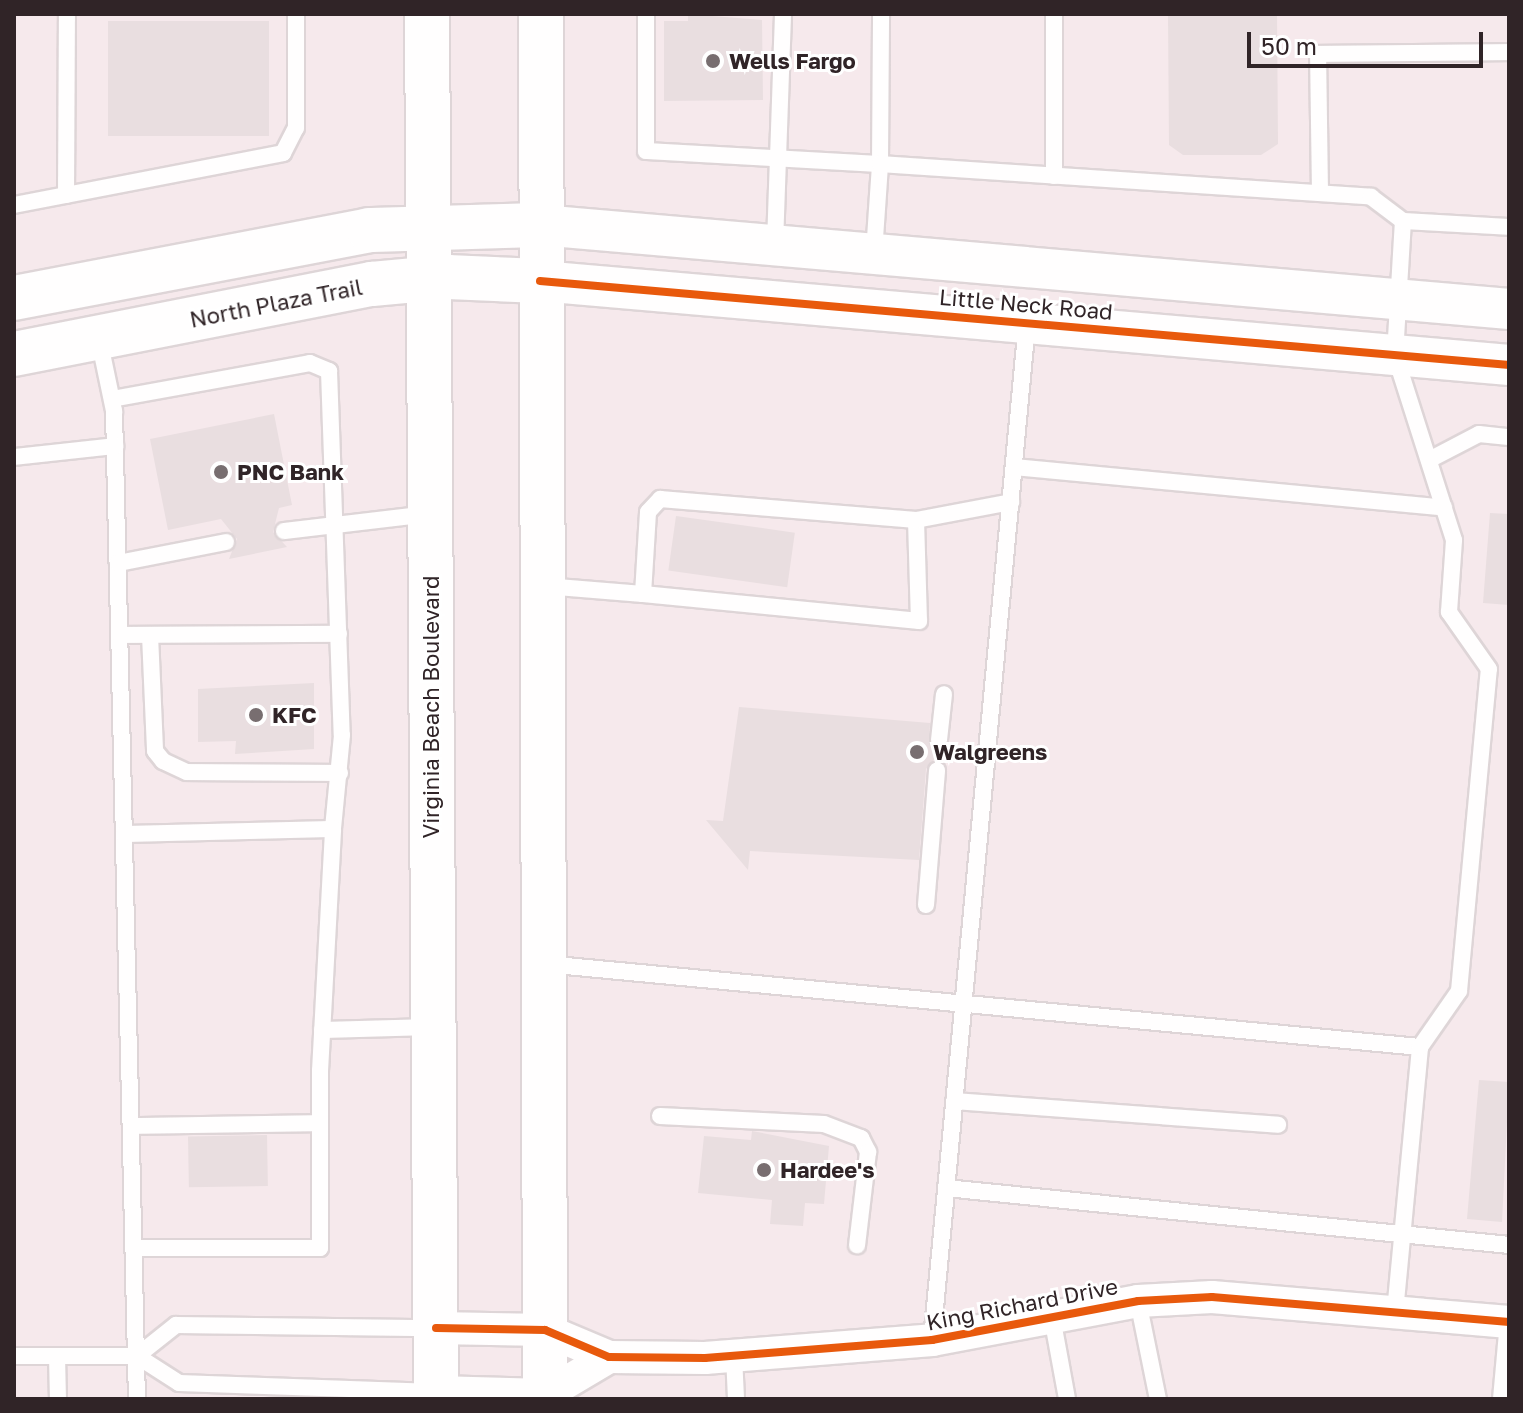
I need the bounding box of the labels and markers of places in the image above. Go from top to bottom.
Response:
place label: Wells Fargo [729,48,856,74]
marker: Wells Fargo [704,52,722,70]
place label: PNC Bank [237,459,344,485]
marker: PNC Bank [212,463,230,481]
place label: KFC [272,702,317,728]
marker: KFC [247,706,265,724]
place label: Walgreens [933,739,1047,765]
marker: Walgreens [908,743,926,761]
place label: Hardee's [780,1157,875,1183]
marker: Hardee's [755,1161,773,1179]

